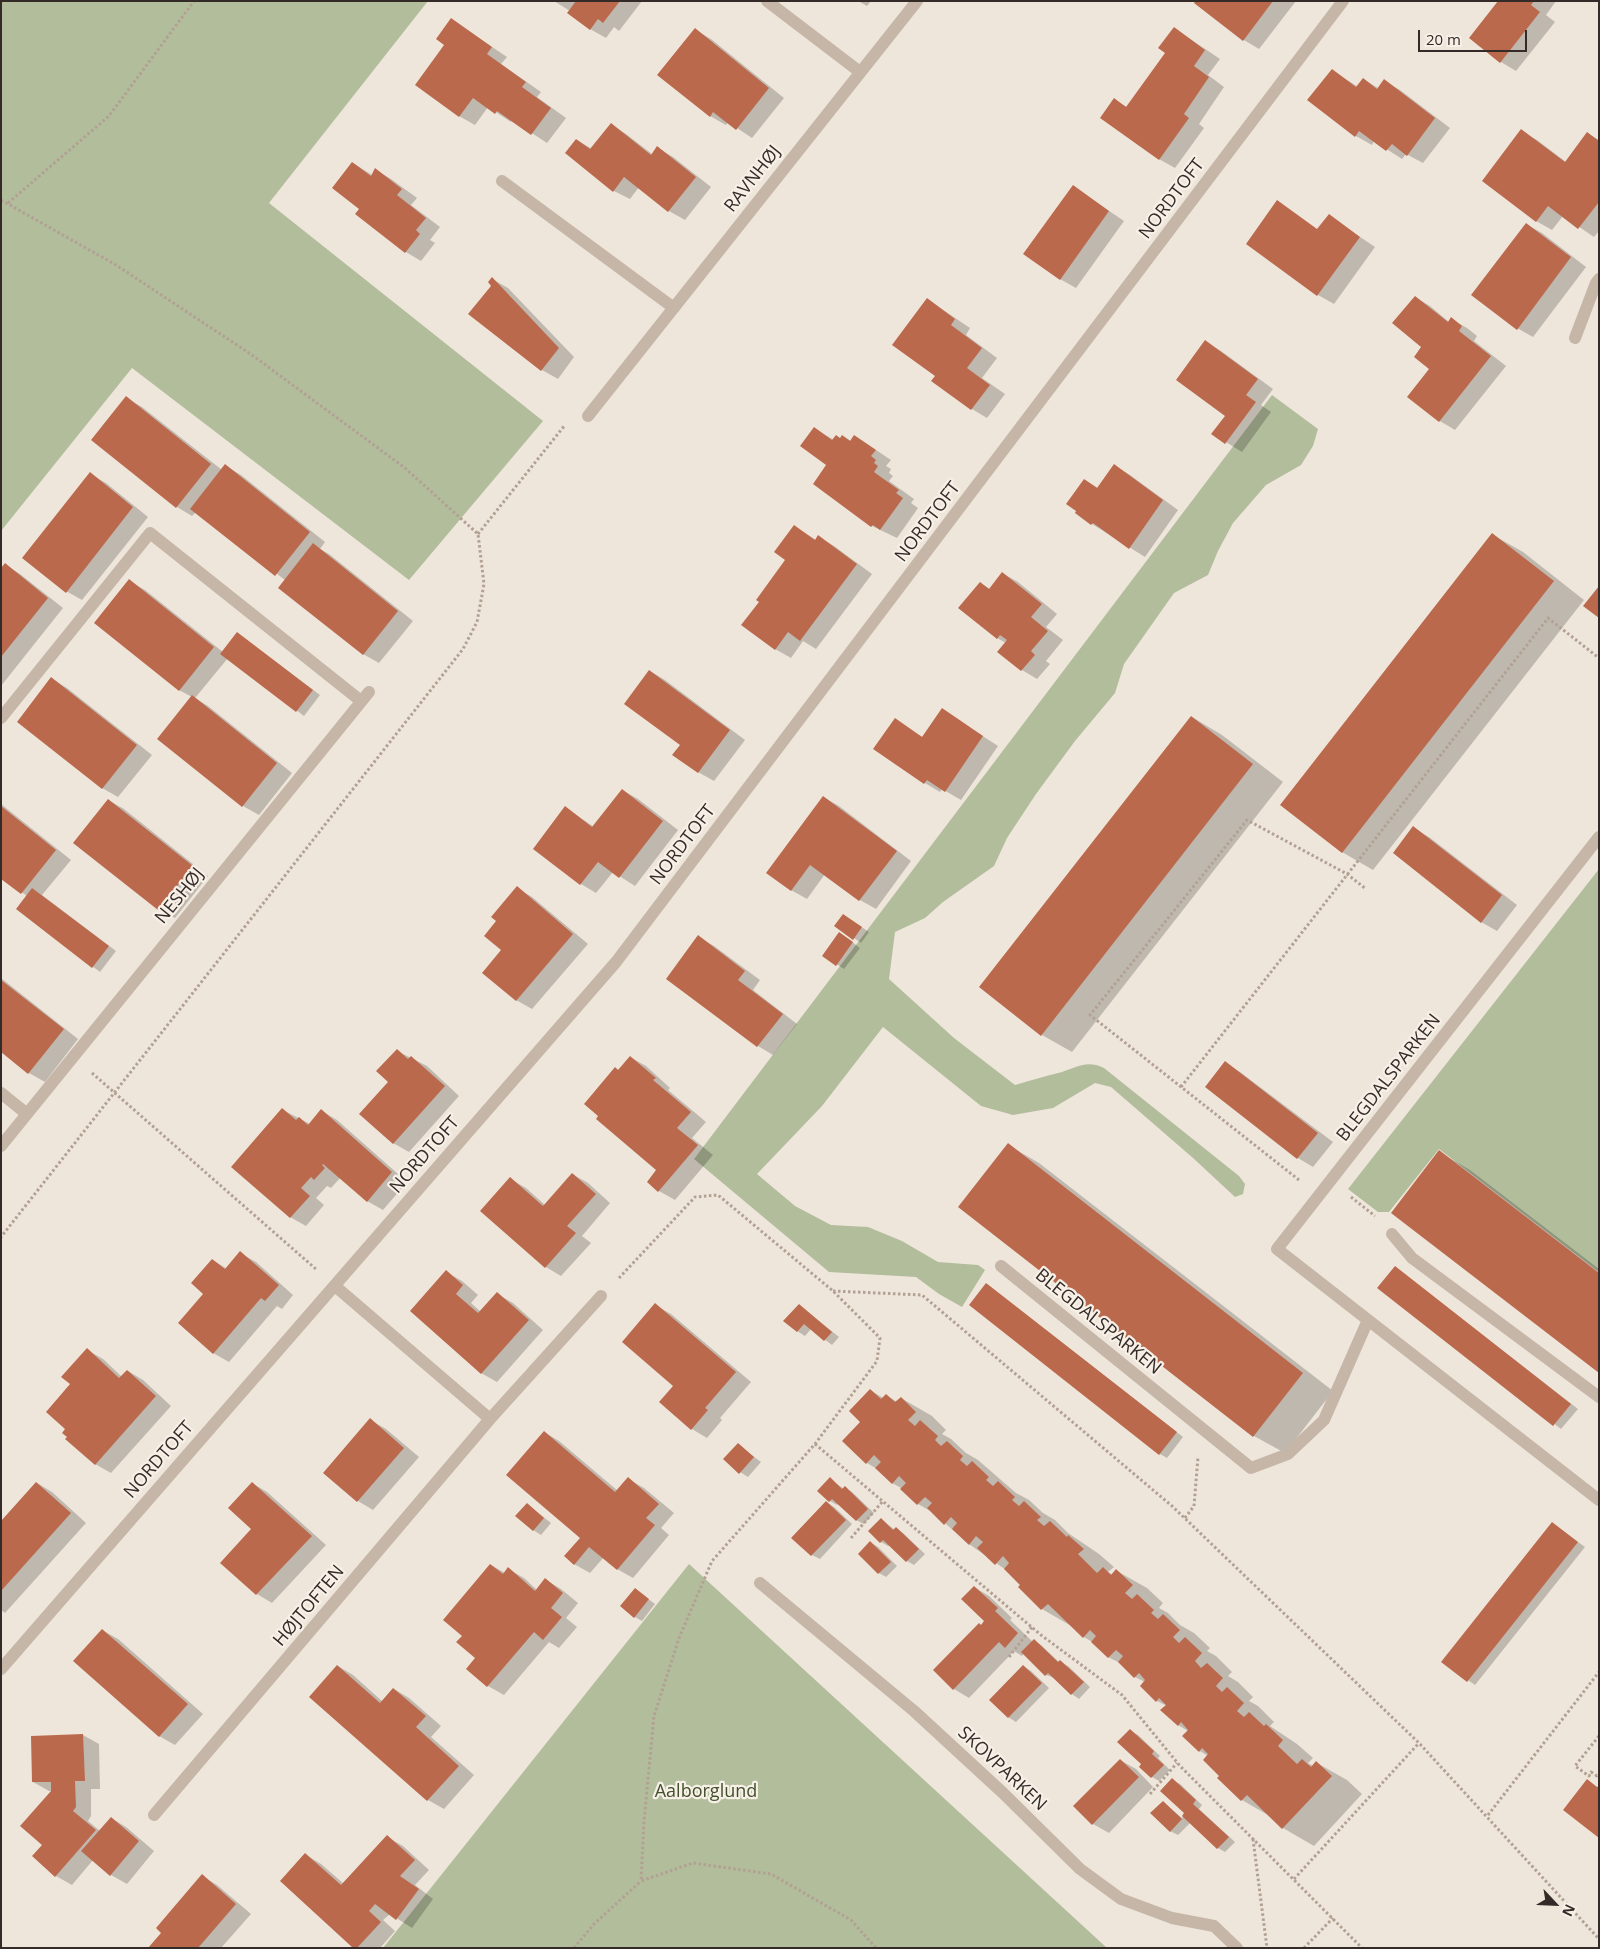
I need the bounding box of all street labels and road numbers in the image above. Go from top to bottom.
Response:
street label: RAVNHØJ [720,141,786,217]
street label: NORDTOFT [1135,155,1209,243]
street label: NORDTOFT [891,478,965,566]
street label: NORDTOFT [646,801,720,889]
street label: NESHØJ [151,864,209,928]
street label: BLEGDALSPARKEN [1333,1010,1445,1146]
street label: NORDTOFT [386,1112,464,1198]
street label: BLEGDALSPARKEN [1031,1265,1165,1379]
street label: NORDTOFT [120,1417,198,1503]
street label: HØJTOFTEN [269,1561,349,1651]
street label: SKOVPARKEN [953,1722,1051,1816]

